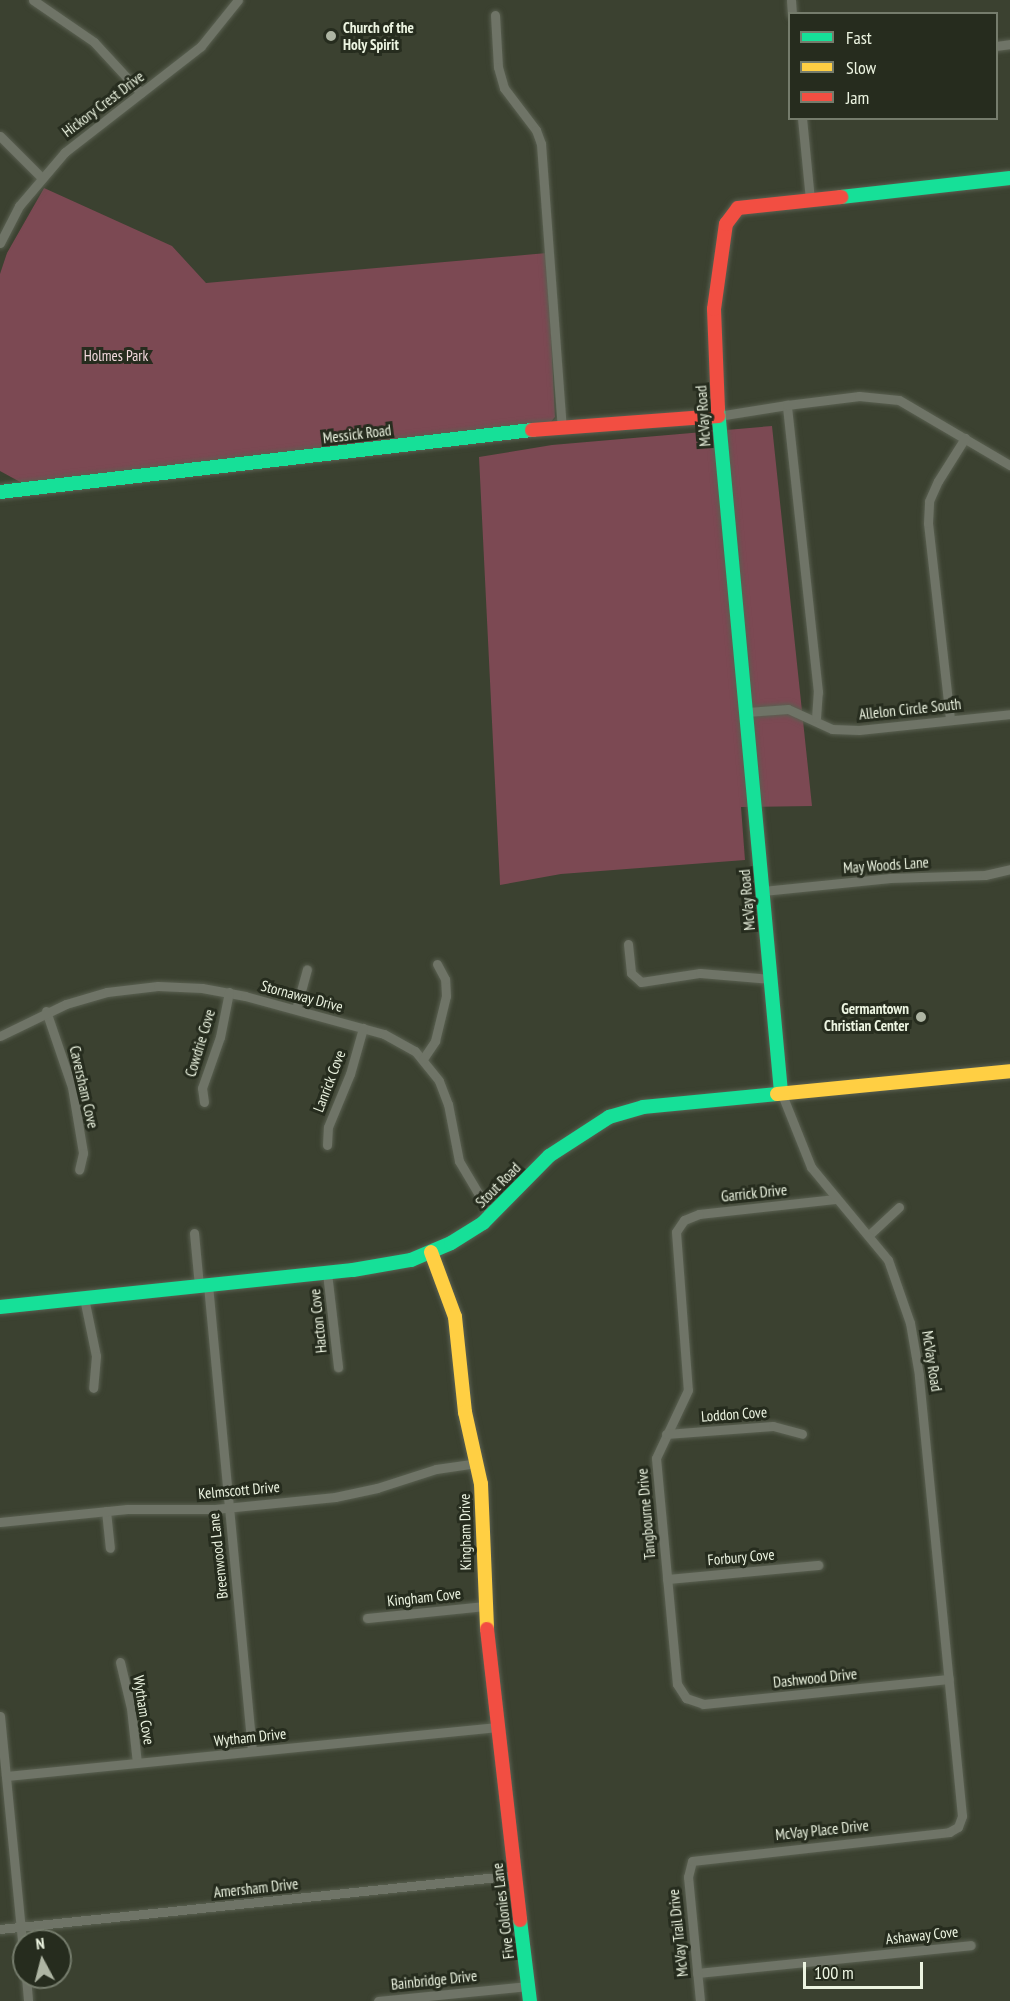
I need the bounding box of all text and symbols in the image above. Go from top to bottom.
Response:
legend [788,12,998,120]
place label: Church of the Holy Spirit [343,18,414,53]
text: Fast [846,26,872,49]
marker: Church of the Holy Spirit [324,29,338,43]
text: Slow [846,56,876,79]
street label: Hickory Crest Drive [58,67,148,141]
text: Jam [846,86,869,109]
park label: Holmes Park [84,347,148,365]
street label: McVay Road [692,385,714,447]
street label: Messick Road [322,421,392,447]
street label: Allelon Circle South [858,695,962,723]
street label: May Woods Lane [842,853,930,877]
street label: McVay Road [735,869,759,931]
street label: Stornaway Drive [259,976,345,1016]
place label: Germantown Christian Center [824,999,909,1034]
street label: Cowdrie Cove [181,1007,219,1079]
marker: Germantown Christian Center [914,1010,928,1024]
street label: Caversham Cove [66,1044,102,1130]
street label: Lanrick Cove [309,1047,349,1115]
street label: Stout Road [472,1159,524,1211]
street label: Garrick Drive [720,1181,788,1205]
street label: Hacton Cove [306,1288,330,1354]
street label: McVay Road [918,1329,946,1393]
street label: Loddon Cove [700,1403,768,1425]
street label: Tangbourne Drive [633,1468,659,1560]
street label: Kelmscott Drive [198,1477,280,1503]
street label: Kingham Drive [455,1494,475,1570]
street label: Breenwood Lane [205,1512,231,1600]
street label: Forbury Cove [707,1545,775,1569]
street label: Kingham Cove [386,1584,462,1610]
street label: Dashwood Drive [772,1665,858,1691]
street label: Wytham Cove [130,1674,158,1746]
street label: Wytham Drive [213,1724,287,1750]
street label: McVay Place Drive [774,1816,870,1844]
street label: Five Colonies Lane [488,1862,518,1960]
street label: Amersham Drive [213,1875,299,1901]
street label: McVay Trail Drive [664,1888,692,1978]
street label: Ashaway Cove [885,1922,959,1948]
north arrow [12,1929,72,1989]
text: N [35,1933,46,1954]
scale bar [806,1950,926,1988]
text: 100 m [814,1961,854,1984]
street label: Bainbridge Drive [390,1967,478,1993]

